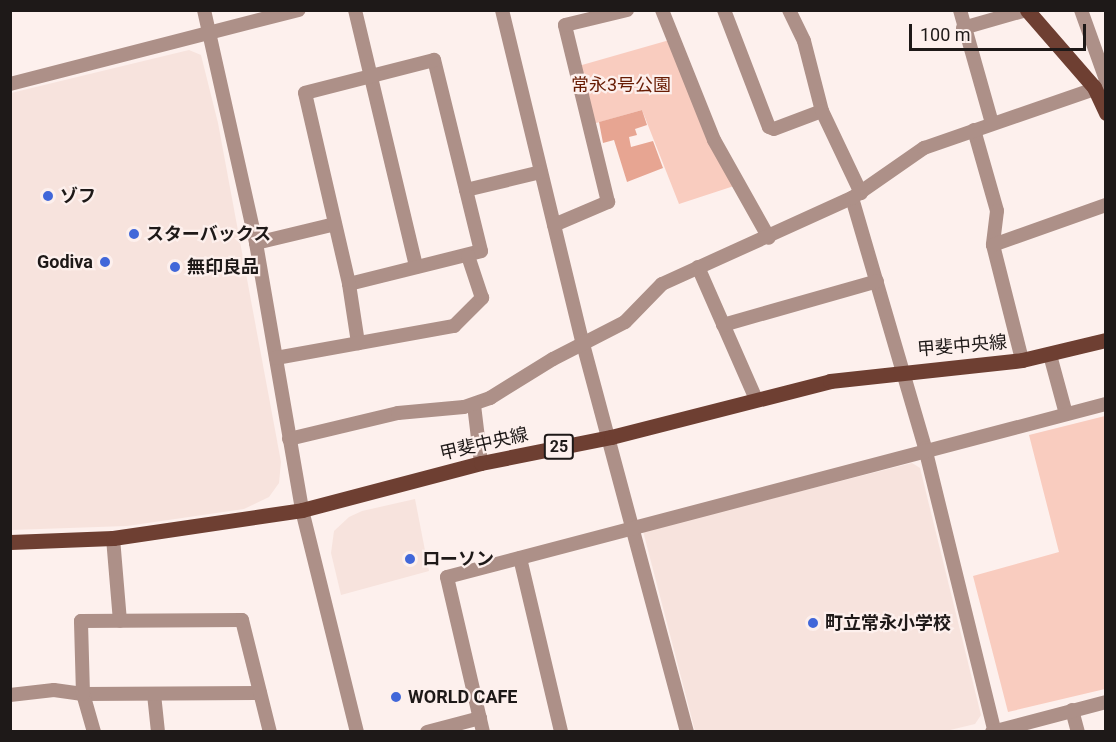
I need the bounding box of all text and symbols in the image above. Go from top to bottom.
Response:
scale bar [912,12,1089,50]
text: 100 m [920,24,971,45]
park label: 常永3号公園 [571,74,671,96]
place label: ゾフ [60,185,96,207]
marker: ゾフ [41,189,55,203]
place label: スターバックス [146,223,272,245]
marker: スターバックス [127,227,141,241]
place label: Godiva [37,251,93,273]
marker: Godiva [98,255,112,269]
place label: 無印良品 [187,256,259,278]
marker: 無印良品 [168,260,182,274]
street label: 甲斐中央線 [916,331,1008,361]
street label: 甲斐中央線 [438,423,530,465]
road number: 25 [542,434,576,460]
place label: ローソン [422,548,494,570]
marker: ローソン [403,552,417,566]
place label: 町立常永小学校 [825,612,951,634]
marker: 町立常永小学校 [806,616,820,630]
place label: WORLD CAFE [408,686,517,708]
marker: WORLD CAFE [389,690,403,704]

